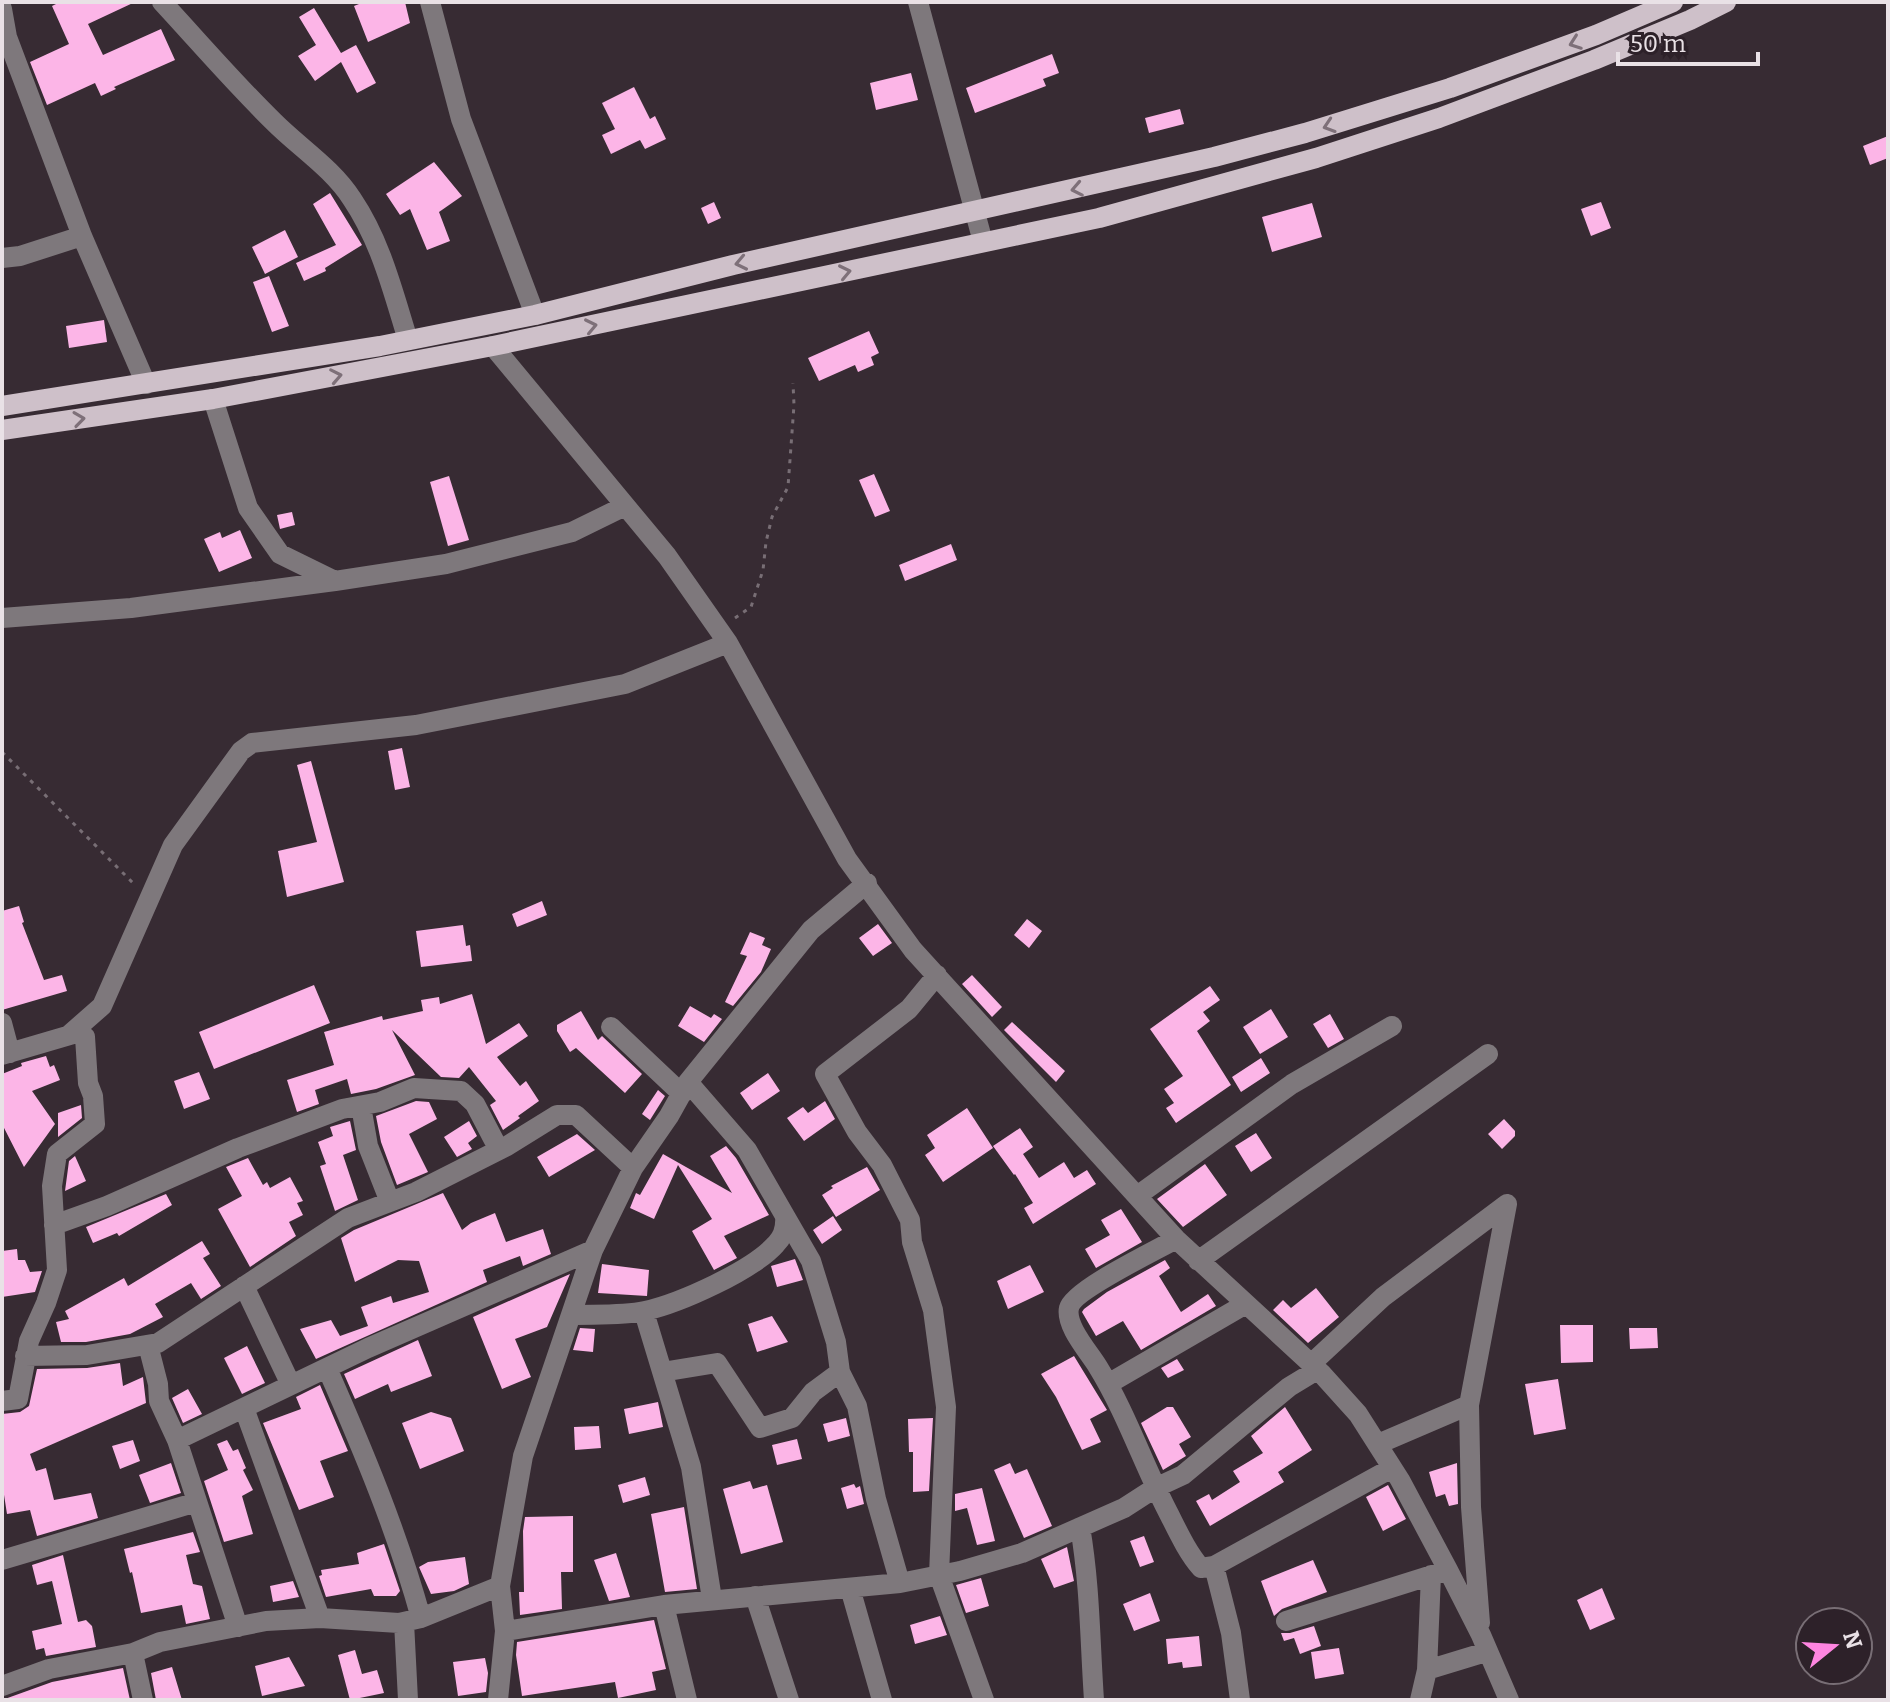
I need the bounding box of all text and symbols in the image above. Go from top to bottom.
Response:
scale bar [1618,16,1758,66]
text: 50 m [1630,30,1686,58]
one-way arrow [1569,33,1583,49]
one-way arrow [1322,117,1336,133]
one-way arrow [1070,180,1083,197]
one-way arrow [734,254,748,271]
one-way arrow [838,264,851,281]
one-way arrow [584,319,598,336]
one-way arrow [329,369,342,386]
one-way arrow [72,411,86,428]
north arrow [1794,1606,1874,1686]
text: N [1837,1628,1868,1652]

